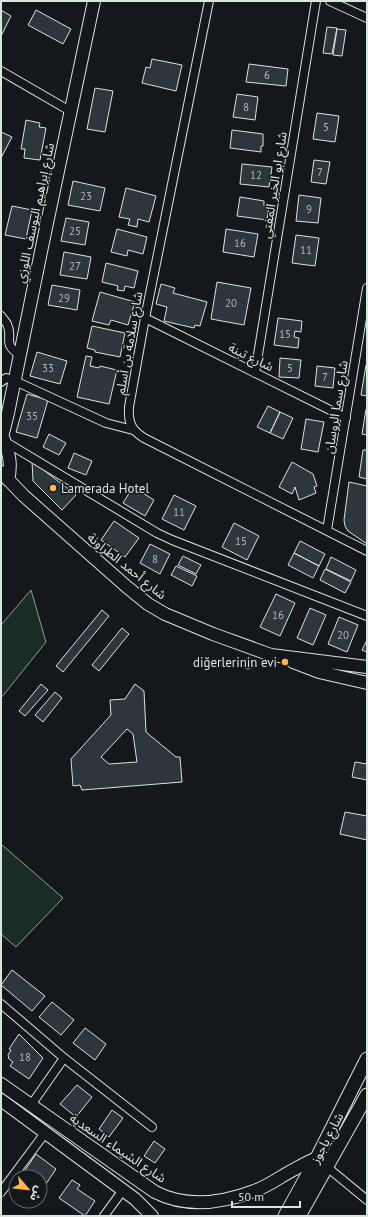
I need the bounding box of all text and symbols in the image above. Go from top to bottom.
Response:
house number: 6 [264,68,270,82]
house number: 8 [243,100,249,114]
house number: 5 [323,120,329,134]
street label: شارع ابو الخير المفتي [257,130,293,240]
street label: شارع إبراهيم اليوسف اللوزي [12,141,60,285]
house number: 7 [317,165,323,179]
house number: 12 [250,168,262,182]
house number: 23 [80,189,92,203]
house number: 9 [306,202,312,216]
house number: 25 [69,224,81,238]
house number: 16 [234,236,246,250]
house number: 11 [300,243,312,257]
house number: 27 [69,259,81,273]
street label: شارع سلامة بن أسلم [112,290,148,396]
house number: 29 [58,291,70,305]
house number: 20 [225,296,237,310]
house number: 15 [279,327,291,341]
street label: شارع تبنة [225,339,276,377]
street label: شارع سما الروسان [320,359,354,455]
house number: 33 [42,361,54,375]
house number: 5 [287,361,293,375]
house number: 7 [322,370,328,384]
house number: 35 [26,409,38,423]
place label: Lamerada Hotel [61,480,149,497]
marker: Lamerada Hotel [48,483,58,493]
house number: 11 [173,505,185,519]
street label: شارع أحمد الطراونة [83,529,170,605]
house number: 15 [235,534,247,548]
house number: 8 [152,552,158,566]
house number: 16 [272,608,284,622]
house number: 20 [337,628,349,642]
place label: diğerlerinin evi [193,654,277,671]
marker: diğerlerinin evi [280,657,290,667]
house number: 18 [19,1050,31,1064]
street label: شارع الشيماء السعدية [65,1109,169,1188]
street label: شارع ياجوز [306,1110,349,1168]
north arrow [8,1169,48,1209]
scale bar [232,1183,300,1209]
text: ش [27,1184,47,1204]
text: 50 m [238,1189,264,1204]

